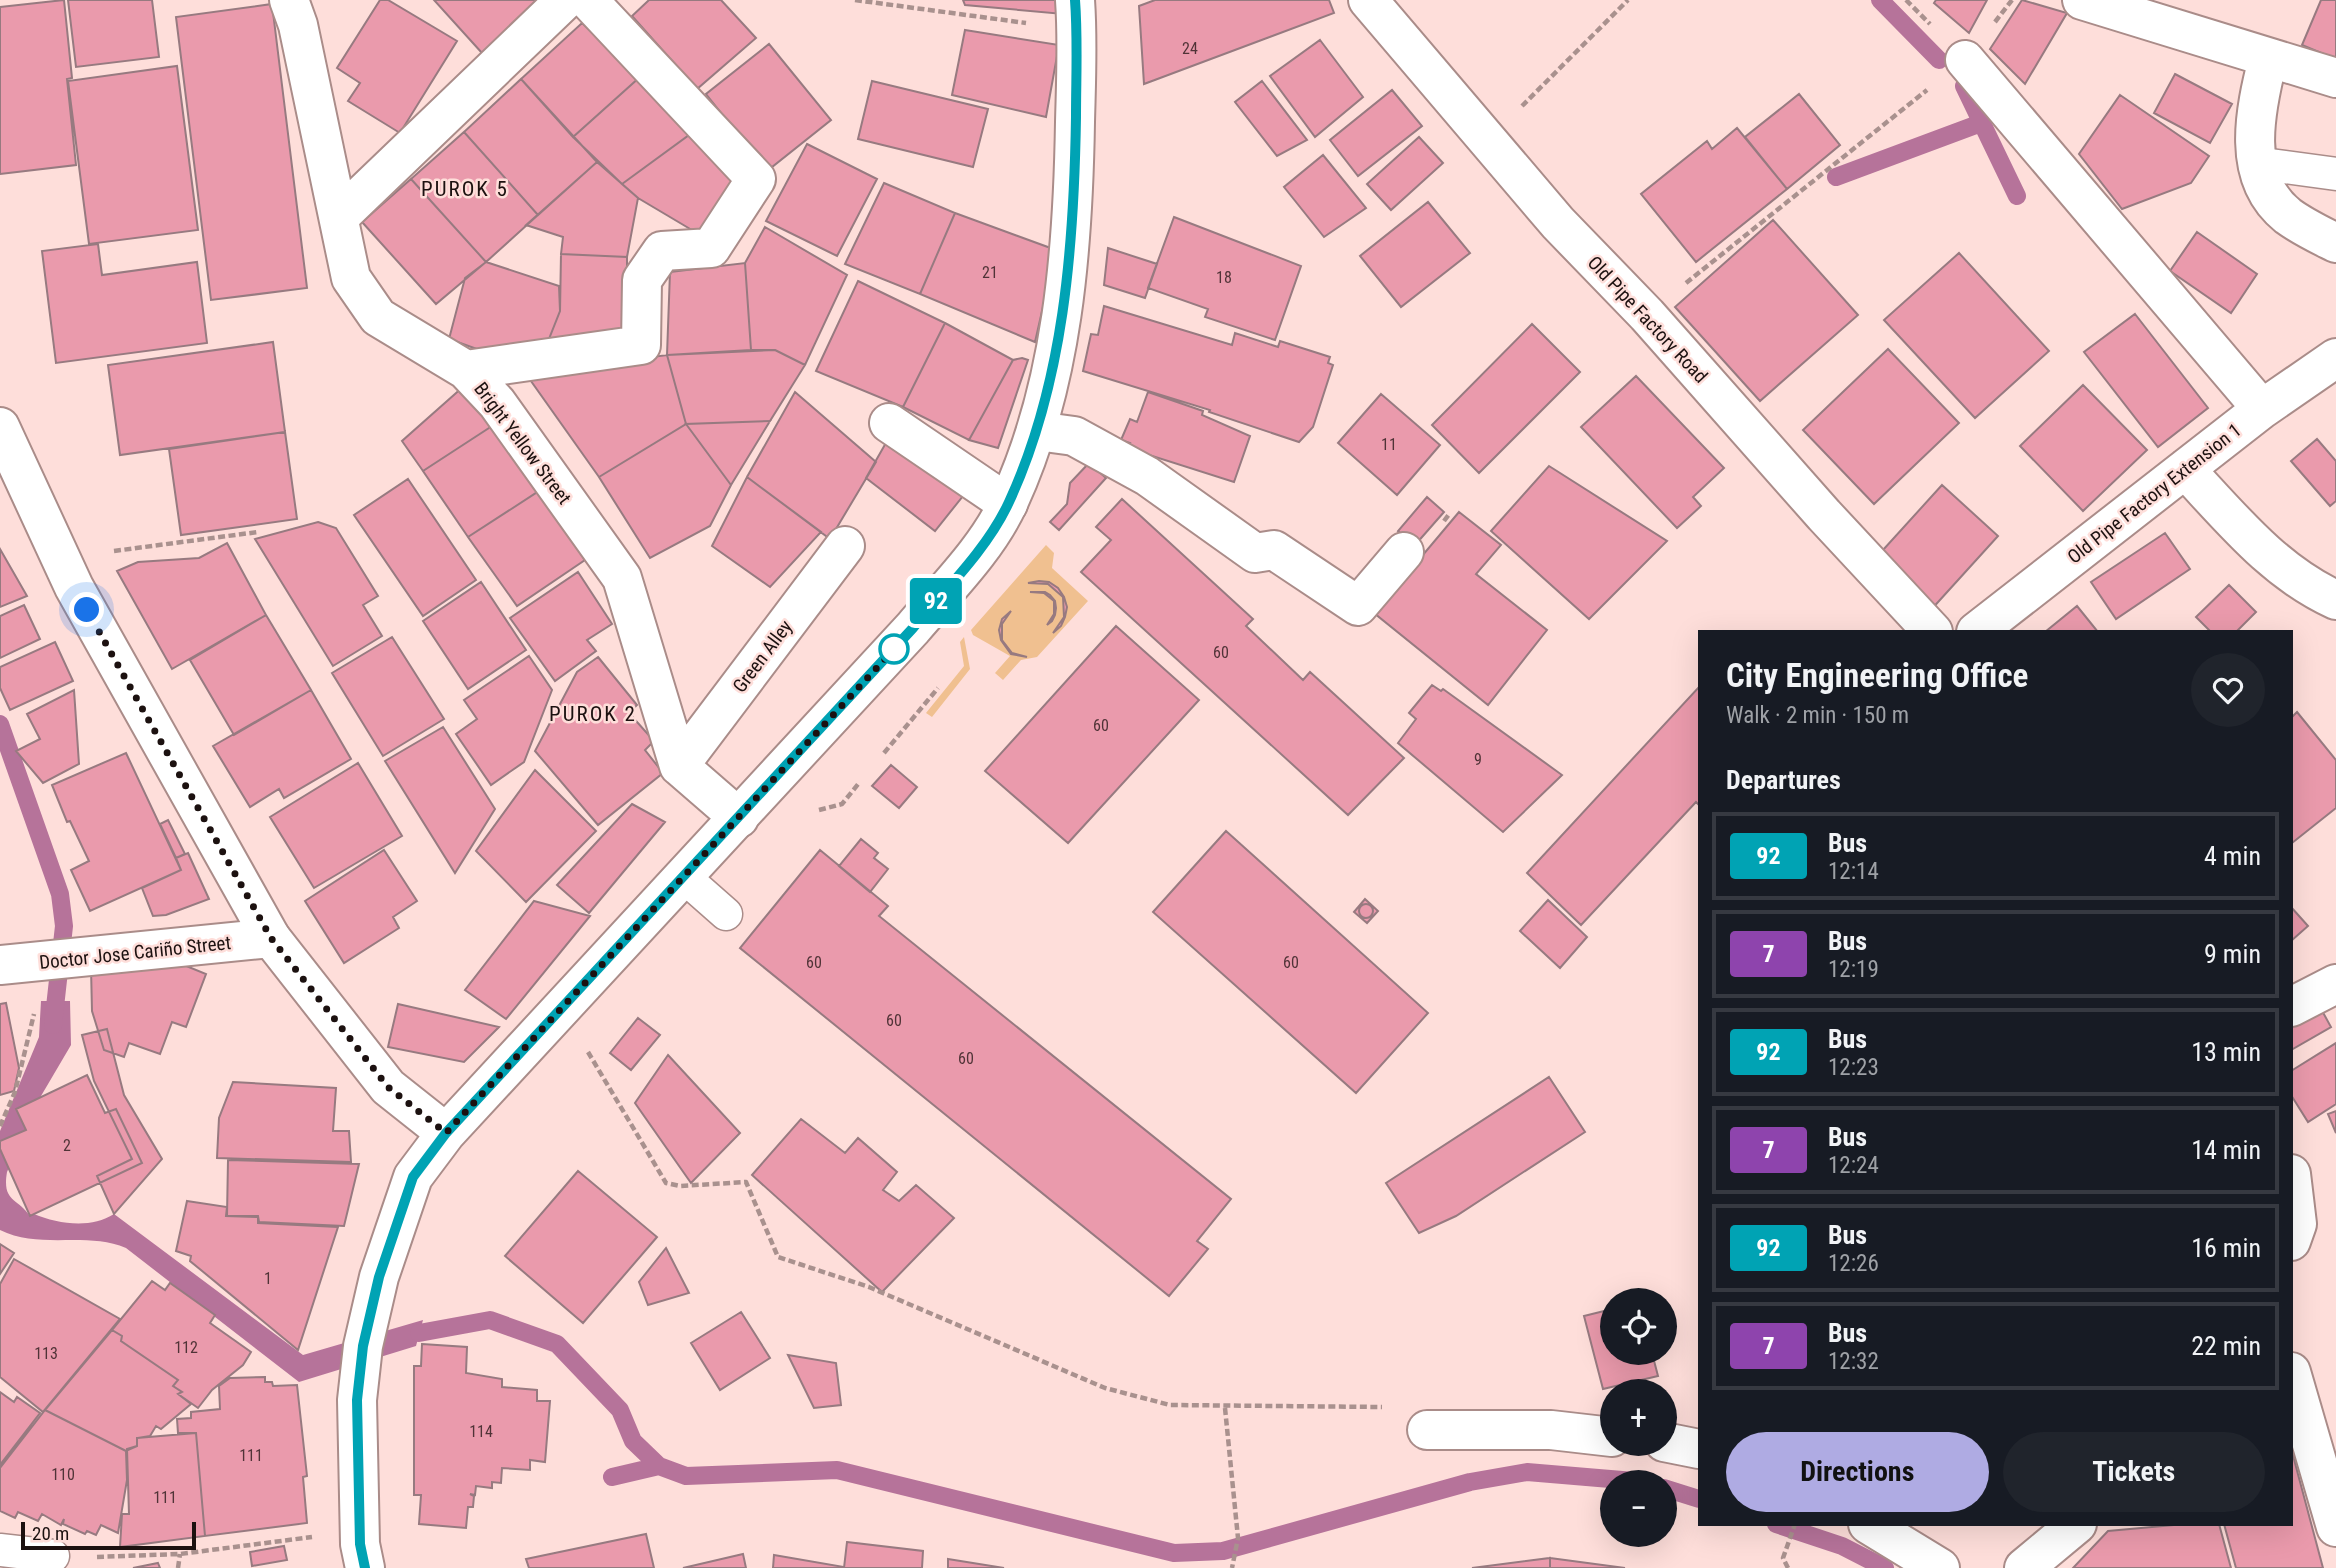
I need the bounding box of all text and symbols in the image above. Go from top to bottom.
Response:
house number: 24 [1182,39,1198,58]
district label: PUROK 5 [421,177,509,201]
street label: Old Pipe Factory Road [1583,251,1712,388]
house number: 21 [982,263,998,282]
house number: 18 [1216,268,1232,287]
street label: Bright Yellow Street [469,378,576,509]
street label: Old Pipe Factory Extension 1 [2063,418,2246,568]
house number: 11 [1381,435,1397,454]
line badge: 92 [904,578,968,624]
text: 92 [924,587,948,615]
your location [69,592,104,627]
street label: Green Alley [728,616,797,697]
unlabelled marker [879,634,909,664]
house number: 60 [1213,643,1229,662]
button: heart [2191,653,2265,727]
text: City Engineering Office [1726,656,2028,695]
district label: PUROK 2 [549,702,637,726]
text: Walk · 2 min · 150 m [1726,702,1909,729]
house number: 60 [1093,716,1109,735]
house number: 9 [1474,750,1482,769]
text: Departures [1726,765,1841,795]
text: Bus [1828,828,1867,858]
text: 4 min [2204,841,2261,871]
text: 92 [1756,842,1781,870]
text: 12:14 [1828,858,1879,885]
text: Bus [1828,926,1867,956]
street label: Doctor Jose Cariño Street [38,931,232,974]
text: 9 min [2204,939,2261,969]
text: 7 [1762,940,1775,968]
house number: 60 [806,953,822,972]
house number: 60 [1283,953,1299,972]
text: 12:19 [1828,956,1879,983]
house number: 60 [886,1011,902,1030]
text: Bus [1828,1024,1867,1054]
text: 13 min [2191,1037,2261,1067]
text: 92 [1756,1038,1781,1066]
house number: 60 [958,1049,974,1068]
text: 12:23 [1828,1054,1879,1081]
text: Bus [1828,1122,1867,1152]
text: 14 min [2191,1135,2261,1165]
house number: 2 [63,1136,71,1155]
text: 7 [1762,1136,1775,1164]
text: 12:24 [1828,1152,1879,1179]
text: Bus [1828,1220,1867,1250]
text: 16 min [2191,1233,2261,1263]
text: 92 [1756,1234,1781,1262]
text: 12:26 [1828,1250,1879,1277]
house number: 1 [264,1269,272,1288]
map controls [1600,1288,1677,1547]
button: locate [1600,1288,1677,1365]
text: Bus [1828,1318,1867,1348]
text: 22 min [2191,1331,2261,1361]
text: 7 [1762,1332,1775,1360]
house number: 112 [174,1338,198,1357]
house number: 113 [34,1344,58,1363]
text: 12:32 [1828,1348,1879,1375]
button: + [1600,1379,1677,1456]
house number: 114 [469,1422,493,1441]
button: Directions [1726,1432,1989,1512]
button: Tickets [2003,1432,2265,1512]
house number: 111 [239,1446,263,1465]
house number: 110 [51,1465,75,1484]
button: − [1600,1470,1677,1547]
house number: 111 [153,1488,177,1507]
scale bar [21,1519,196,1551]
text: 20 m [32,1522,69,1545]

